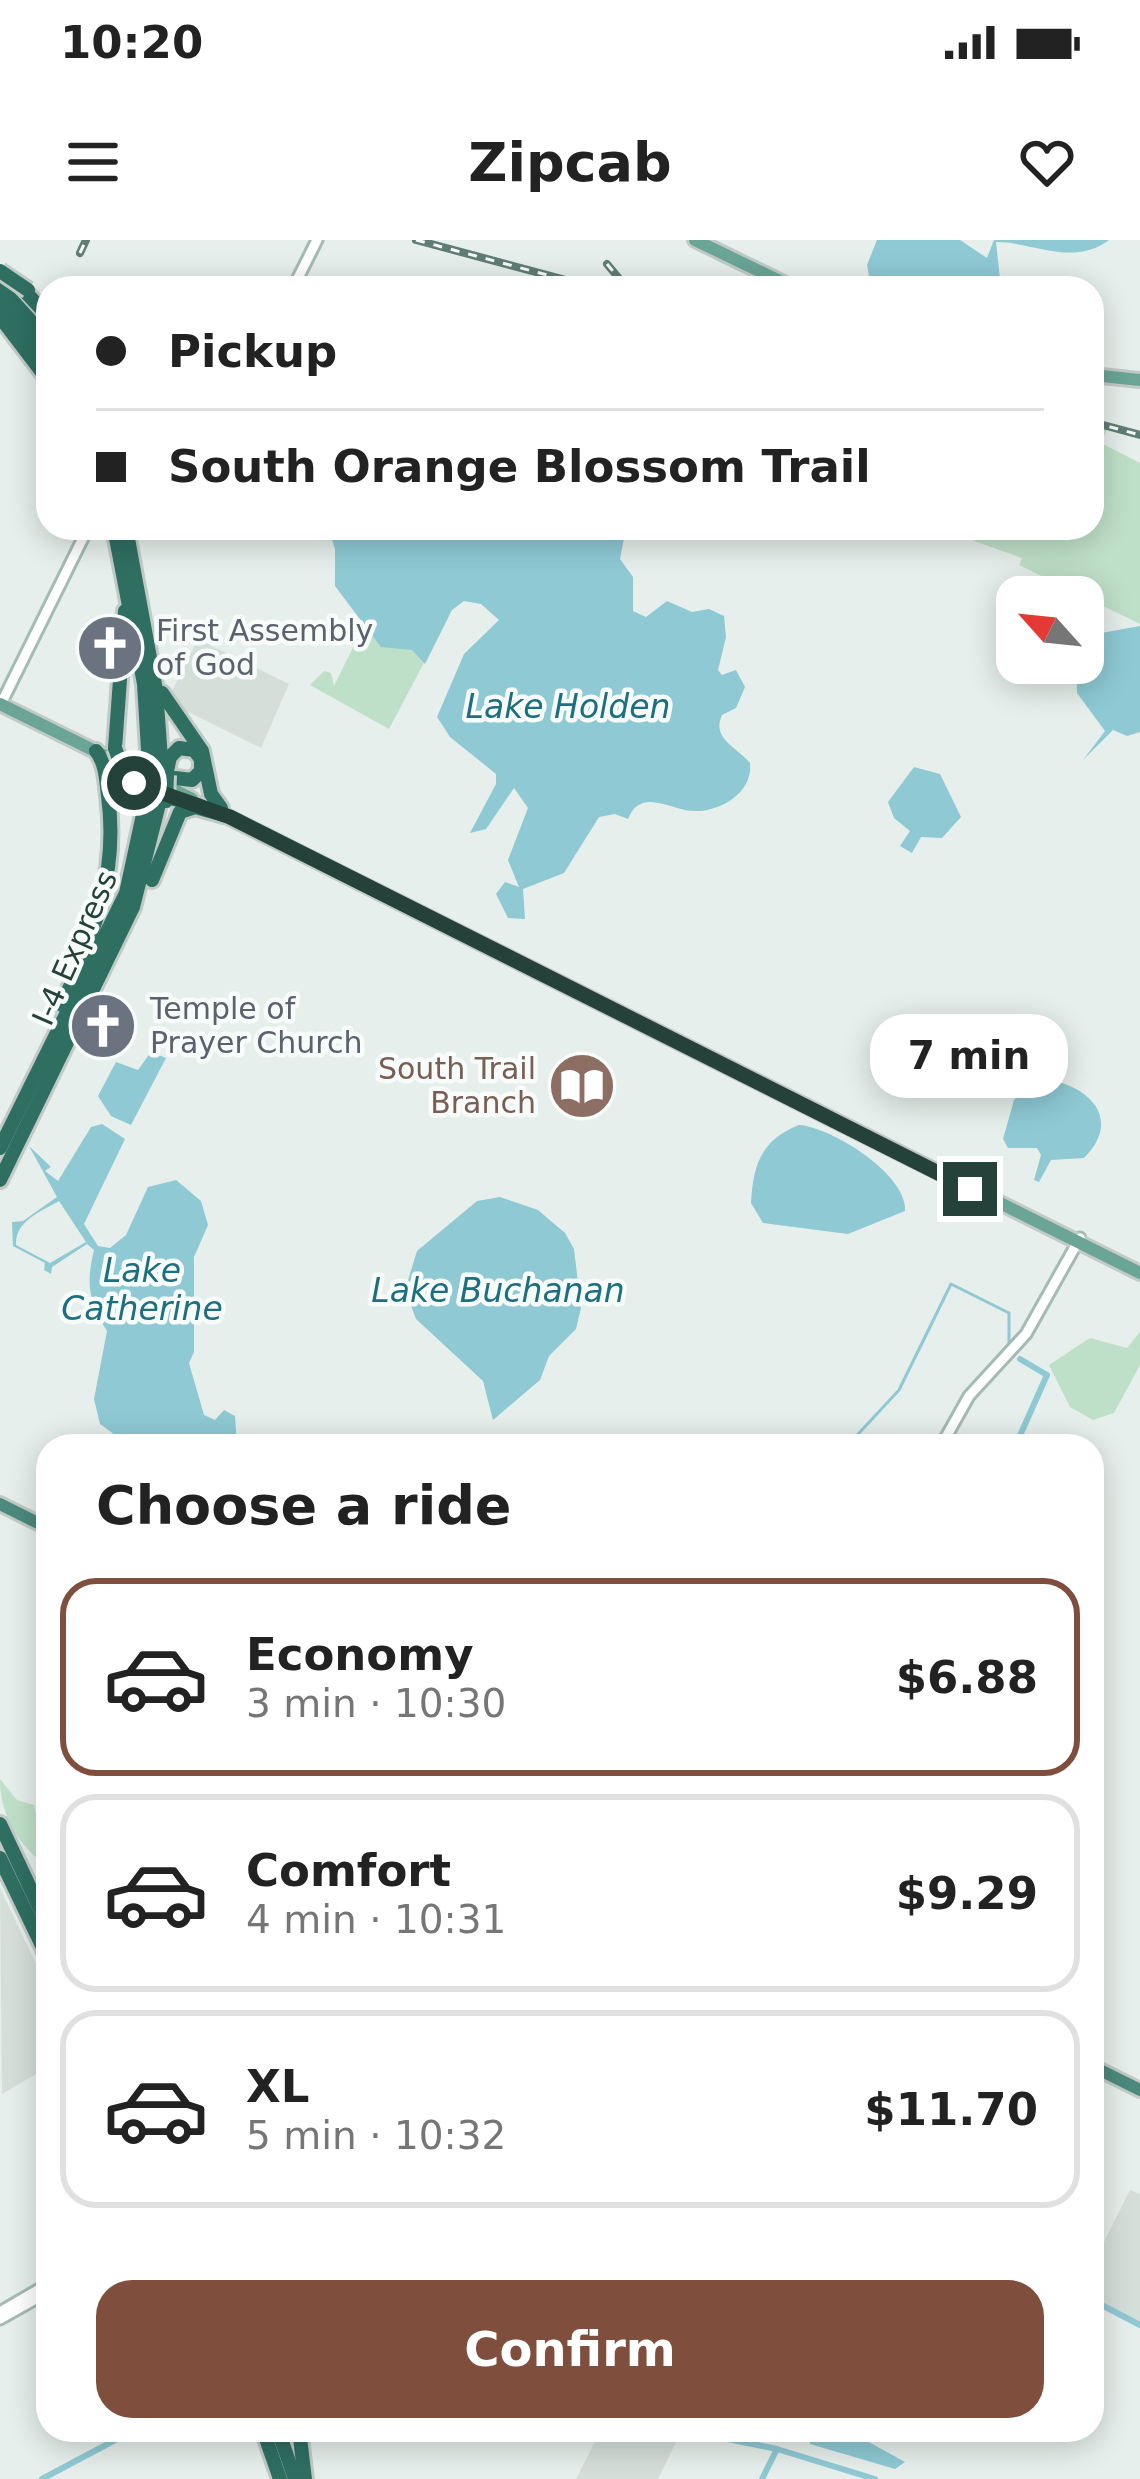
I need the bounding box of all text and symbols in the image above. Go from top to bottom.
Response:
text: 10:20 [60,16,203,69]
icon: menu [60,129,126,195]
icon: heart [1014,129,1080,195]
text: Zipcab [468,131,672,194]
text: Pickup [168,325,337,378]
text: South Orange Blossom Trail [168,440,871,493]
north arrow [996,576,1104,684]
map controls [996,576,1104,684]
church icon: First Assembly of God [75,613,145,683]
place label: First Assembly of God [156,613,373,682]
water label: Lake Holden [466,687,670,726]
route start [107,756,161,810]
street label: I-4 Express [25,865,124,1030]
church icon: Temple of Prayer Church [68,991,138,1061]
place label: Temple of Prayer Church [149,991,363,1060]
callout: 7 min [871,1015,1069,1099]
text: 7 min [908,1033,1030,1078]
place label: South Trail Branch [378,1051,536,1120]
library icon: South Trail Branch [547,1051,617,1121]
route end [943,1162,997,1216]
water label: Lake Catherine [61,1251,223,1328]
water label: Lake Buchanan [371,1271,625,1310]
text: Choose a ride [96,1474,512,1537]
icon: car [102,1623,210,1731]
text: Economy [246,1628,474,1681]
text: $6.88 [896,1651,1038,1704]
text: 3 min · 10:30 [246,1681,506,1726]
icon: car [102,1839,210,1947]
text: Comfort [246,1844,451,1897]
text: $9.29 [896,1867,1038,1920]
text: 4 min · 10:31 [246,1897,506,1942]
icon: car [102,2055,210,2163]
text: XL [246,2060,309,2113]
text: $11.70 [864,2083,1038,2136]
text: 5 min · 10:32 [246,2113,506,2158]
button: Confirm [96,2280,1044,2418]

